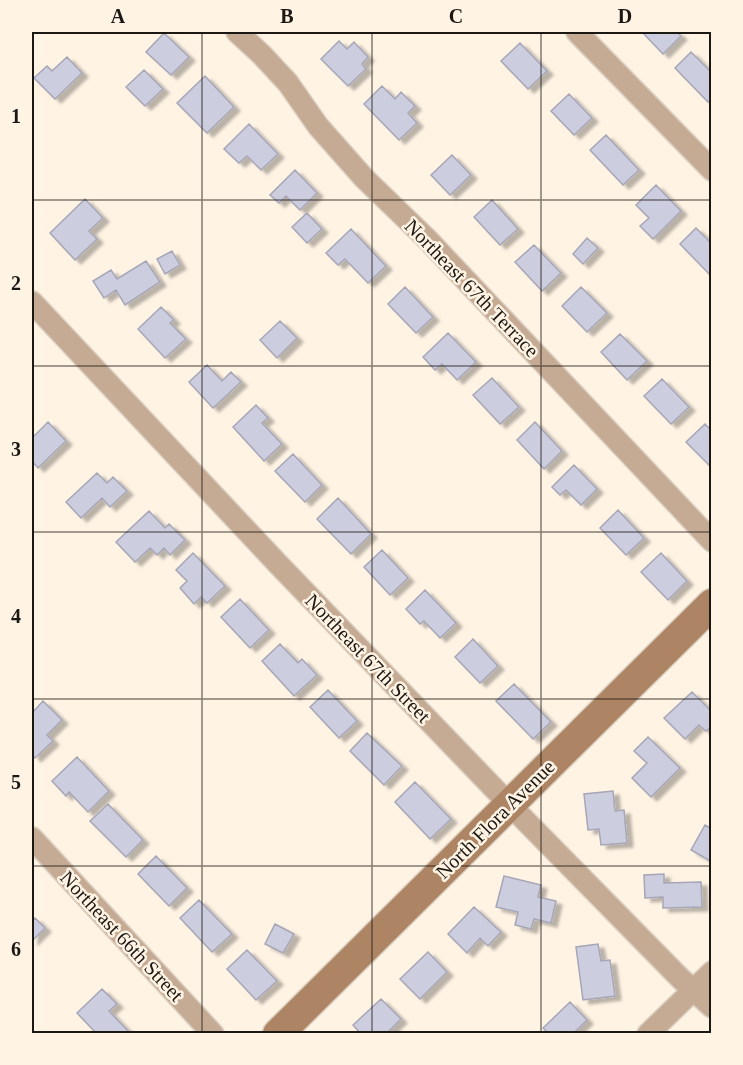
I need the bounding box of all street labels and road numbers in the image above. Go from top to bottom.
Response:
street label: Northeast 67th Terrace [401,215,543,361]
street label: Northeast 67th Street [301,589,435,727]
street label: North Flora Avenue [431,755,559,883]
street label: Northeast 66th Street [56,866,188,1006]

